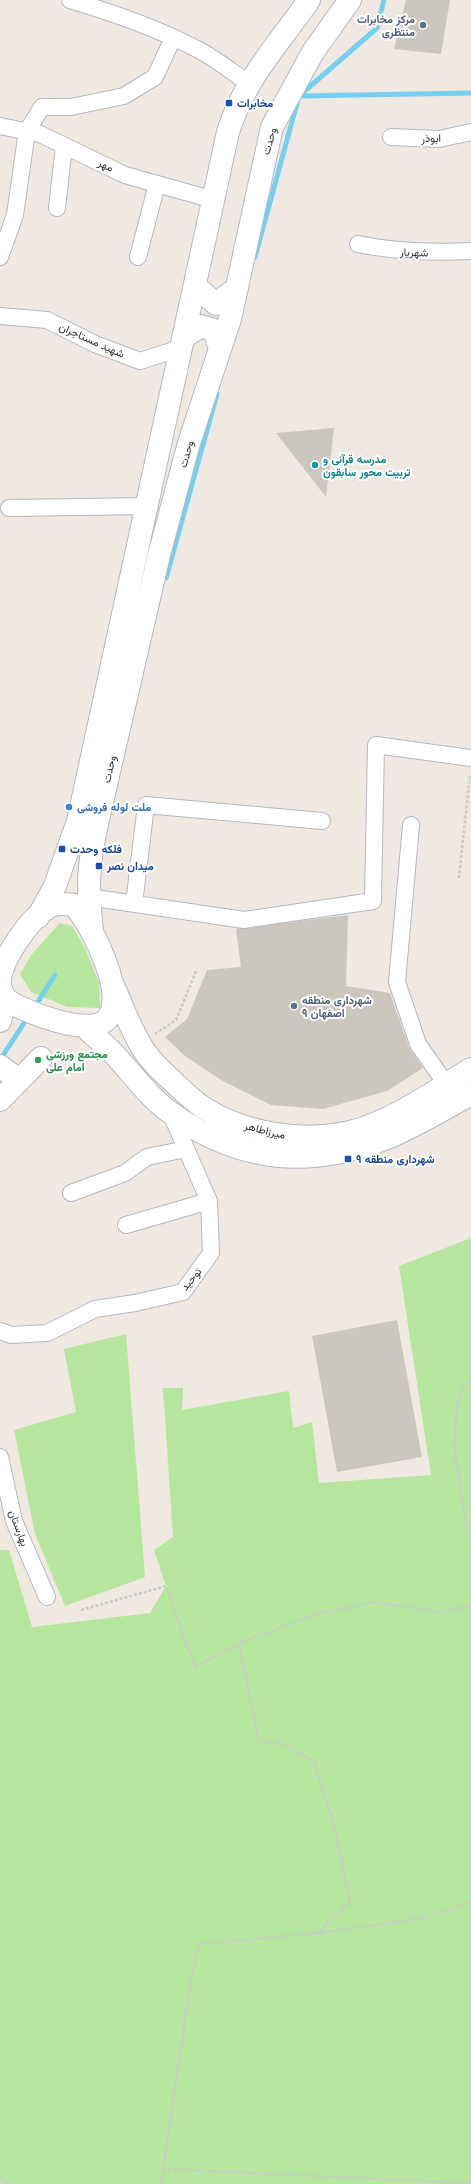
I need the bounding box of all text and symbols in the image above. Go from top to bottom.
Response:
place label: مرکز مخابرات منتظری [357,11,415,40]
marker: مرکز مخابرات منتظری [418,20,428,30]
place label: مخابرات [237,95,273,111]
marker: مخابرات [224,98,234,108]
street label: وحدت [257,125,281,157]
street label: ابوذر [420,130,441,146]
street label: مهر [95,154,117,176]
street label: شهریار [398,243,429,261]
street label: شهید مستاجران [57,318,128,362]
street label: وحدت [174,438,198,470]
place label: مدرسه قرآنی و تربیت محور سابقون [323,451,411,480]
marker: مدرسه قرآنی و تربیت محور سابقون [310,460,320,470]
street label: وحدت [98,754,120,784]
place label: ملت لوله فروشی [77,799,151,815]
marker: ملت لوله فروشی [64,802,74,812]
place label: فلکه وحدت [70,841,122,857]
marker: فلکه وحدت [57,844,67,854]
place label: میدان نصر [106,858,154,874]
marker: میدان نصر [94,861,104,871]
place label: شهرداری منطقه ۹ اصفهان [302,992,372,1021]
marker: شهرداری منطقه ۹ اصفهان [289,1001,299,1011]
place label: مجتمع ورزشی امام علی [46,1046,108,1075]
marker: مجتمع ورزشی امام علی [33,1055,43,1065]
street label: میرزاطاهر [242,1117,287,1143]
place label: شهرداری منطقه ۹ [356,1151,435,1167]
marker: شهرداری منطقه ۹ [343,1154,353,1164]
street label: توحید [177,1264,206,1294]
street label: بهارستان [5,1508,33,1548]

